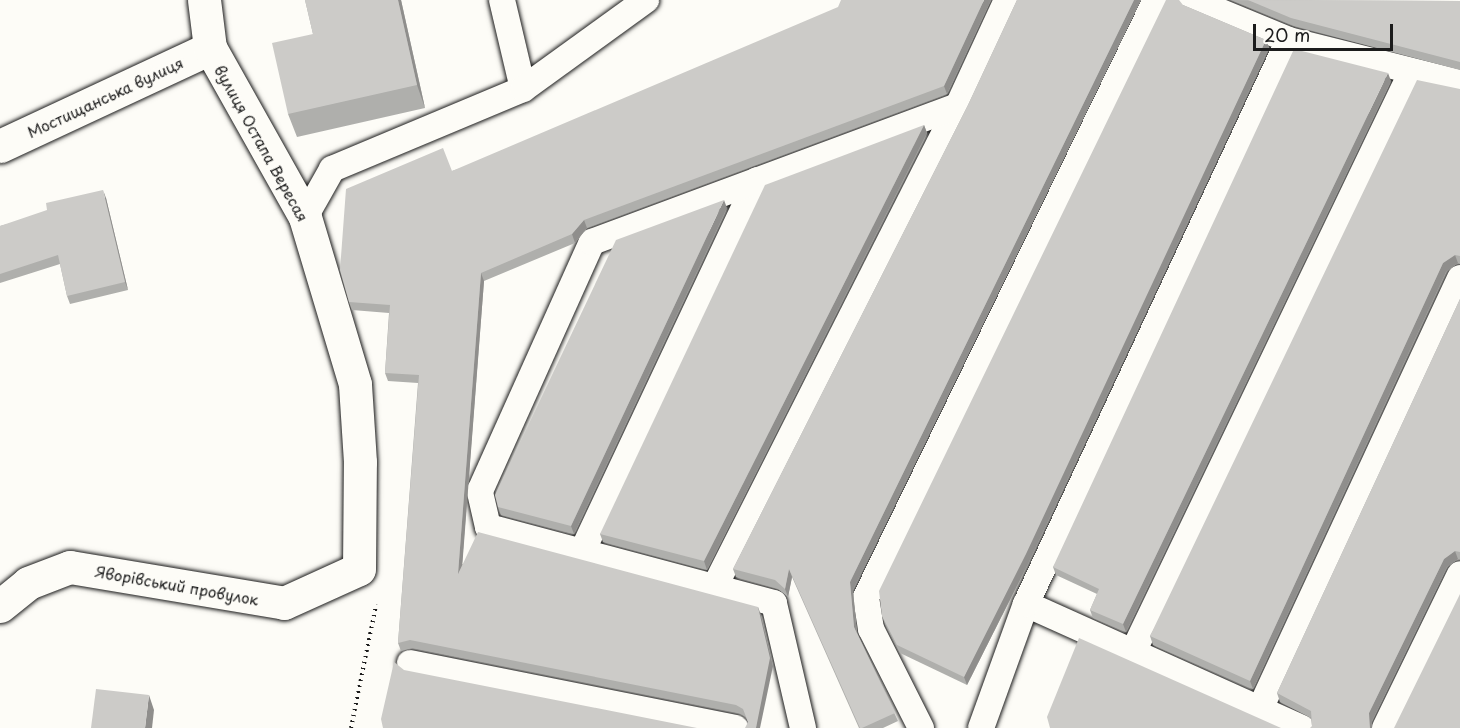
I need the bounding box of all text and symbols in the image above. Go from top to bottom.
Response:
scale bar [1256,12,1396,50]
text: 20 m [1264,21,1310,48]
street label: Мостищанська вулиця [24,53,186,141]
street label: вулиця Остапа Вересая [211,61,313,225]
street label: Яворівський провулок [94,562,260,608]

